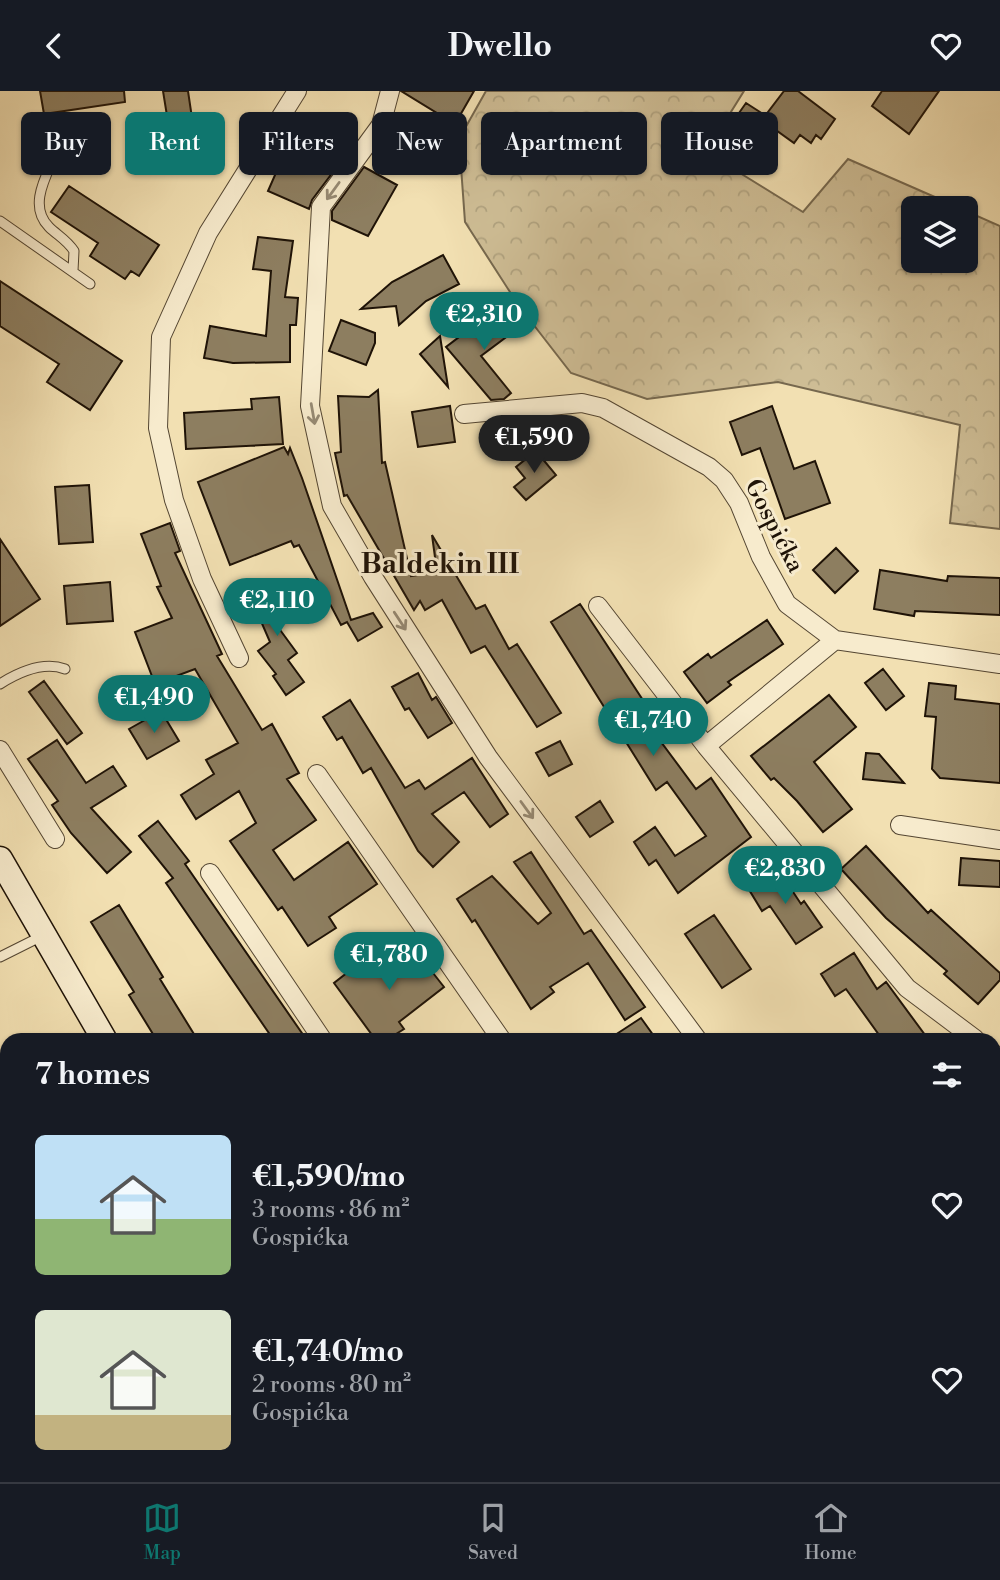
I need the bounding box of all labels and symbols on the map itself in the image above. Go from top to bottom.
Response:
one-way arrow [326,181,340,200]
pin: €2,310 [427,293,541,352]
one-way arrow [306,402,320,425]
pin: €1,590 [477,415,591,475]
street label: Gospićka [738,474,811,579]
district label: Baldekin III [361,547,519,582]
pin: €2,110 [220,579,334,638]
one-way arrow [394,610,408,630]
pin: €1,490 [97,675,211,735]
pin: €1,740 [596,699,710,758]
one-way arrow [519,800,534,819]
pin: €2,830 [728,847,842,906]
pin: €1,780 [332,933,446,992]

